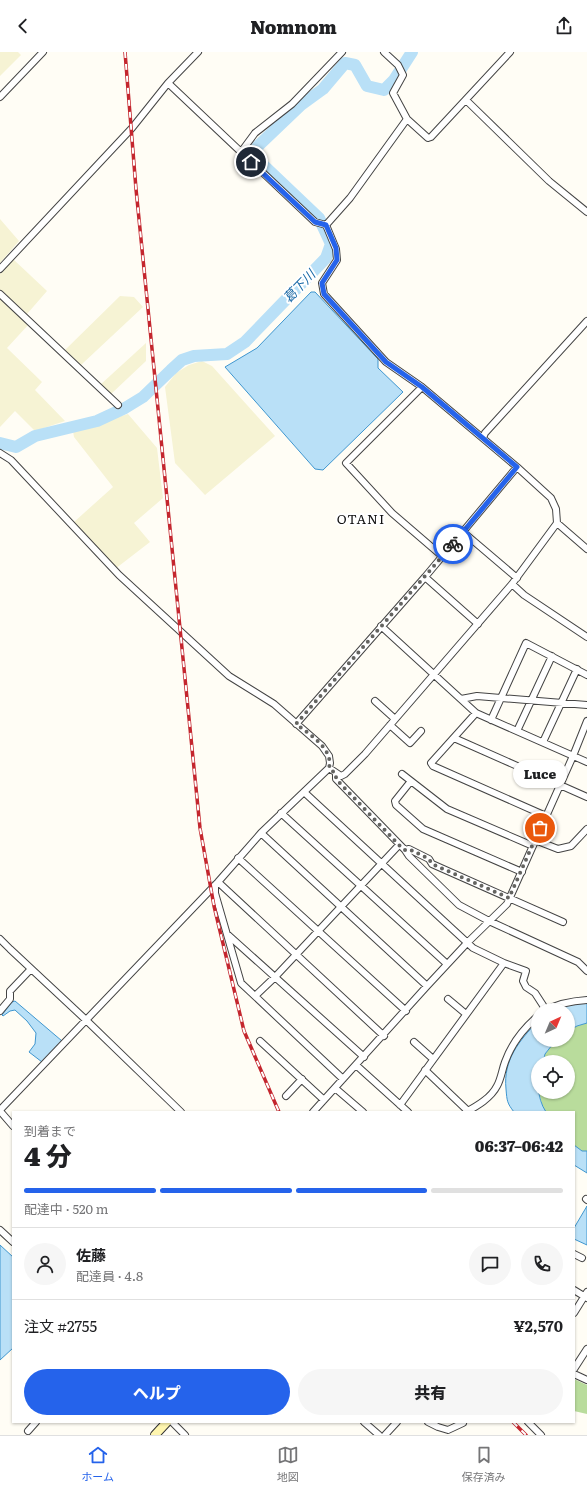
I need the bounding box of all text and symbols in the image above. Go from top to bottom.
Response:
text: Nomnom [250,13,337,40]
icon: back [12,15,34,37]
icon: share [553,15,575,37]
pin [234,145,268,179]
icon: home [240,151,262,173]
water label: 葛下川 [278,264,320,306]
district label: OTANI [337,509,385,528]
courier [433,524,473,564]
icon: bike [442,533,464,555]
callout: Luce [513,760,567,788]
text: Luce [524,764,556,783]
pin [523,811,557,845]
icon: bag [529,817,551,839]
north arrow [531,1003,575,1047]
map controls [531,1003,575,1099]
button: locate [531,1055,575,1099]
text: 到着まで [24,1121,76,1140]
text: 06:37–06:42 [475,1134,563,1157]
text: 4 分 [24,1135,72,1174]
text: 配達中 · 520 m [24,1199,108,1218]
button: person [24,1243,66,1285]
text: 佐藤 [76,1243,106,1266]
button: chat [469,1243,511,1285]
button: phone [521,1243,563,1285]
text: 配達員 · 4.8 [76,1266,143,1285]
text: 注文 #2755 [24,1314,97,1337]
text: ¥2,570 [514,1314,563,1337]
button: ヘルプ [24,1369,290,1415]
button: 共有 [298,1369,563,1415]
tab: ホーム [81,1444,114,1484]
tab: 地図 [277,1444,299,1484]
tab: 保存済み [462,1444,506,1484]

